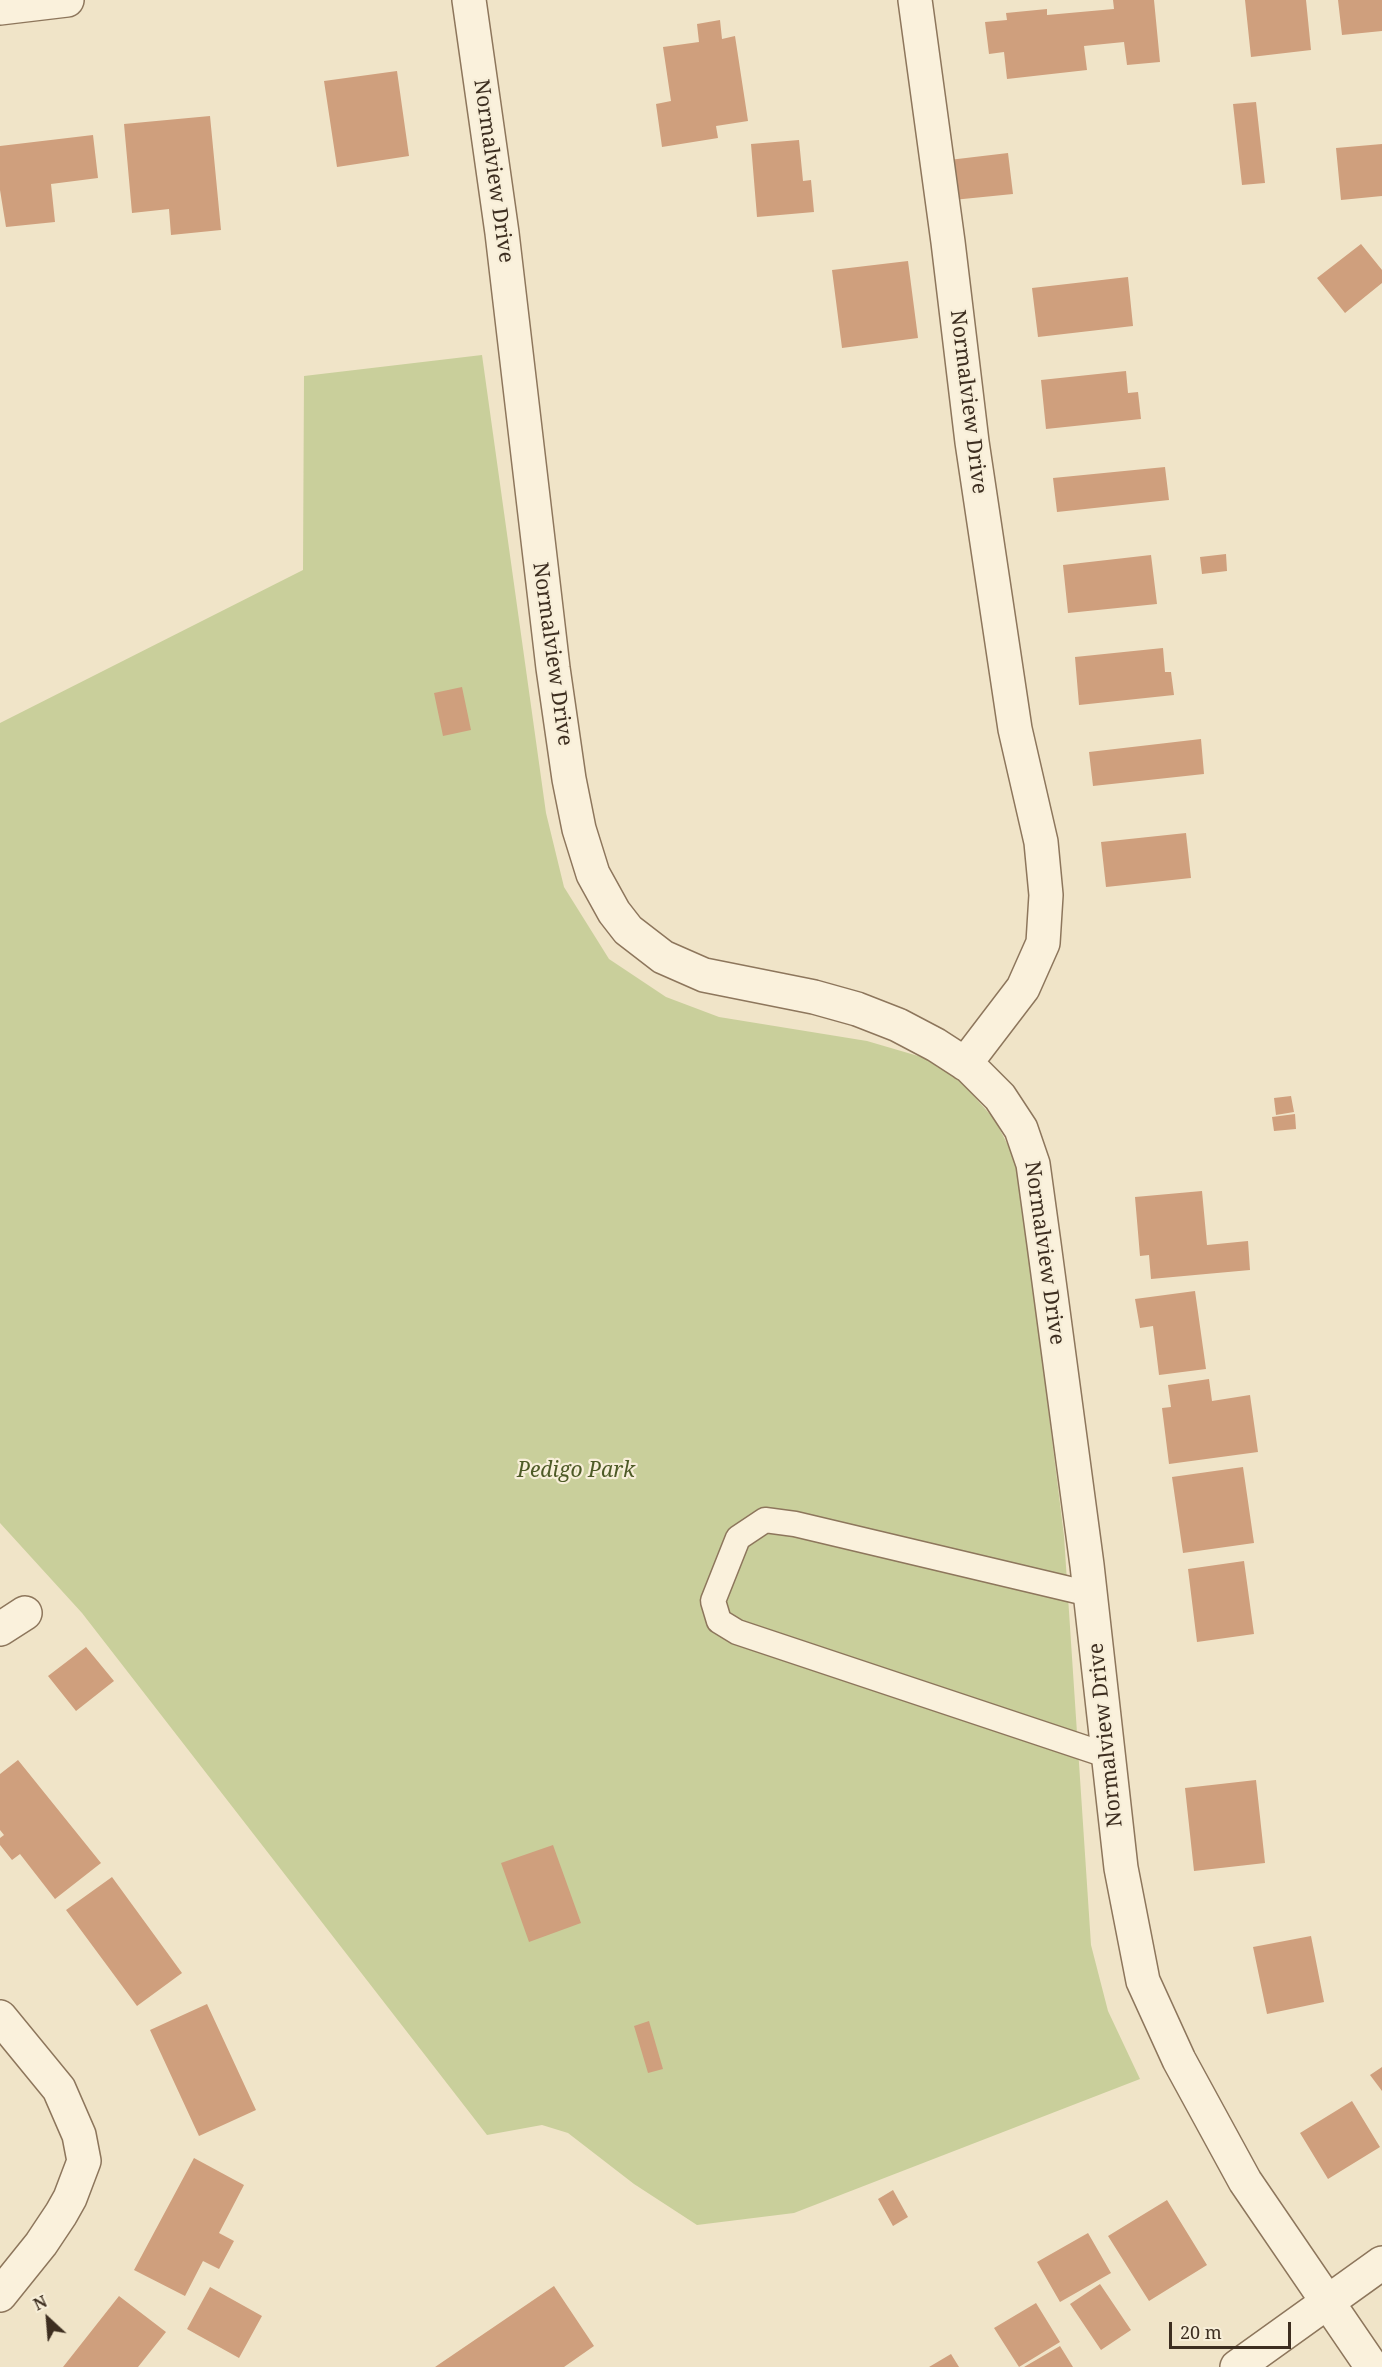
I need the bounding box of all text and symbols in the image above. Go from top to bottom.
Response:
street label: Normalview Drive [468,78,518,264]
street label: Normalview Drive [944,309,992,495]
street label: Normalview Drive [527,561,577,747]
street label: Normalview Drive [1019,1160,1069,1346]
park label: Pedigo Park [517,1458,635,1484]
street label: Normalview Drive [1084,1642,1128,1828]
north arrow [18,2289,78,2349]
text: N [30,2290,51,2315]
scale bar [1172,2310,1294,2348]
text: 20 m [1180,2320,1222,2344]

